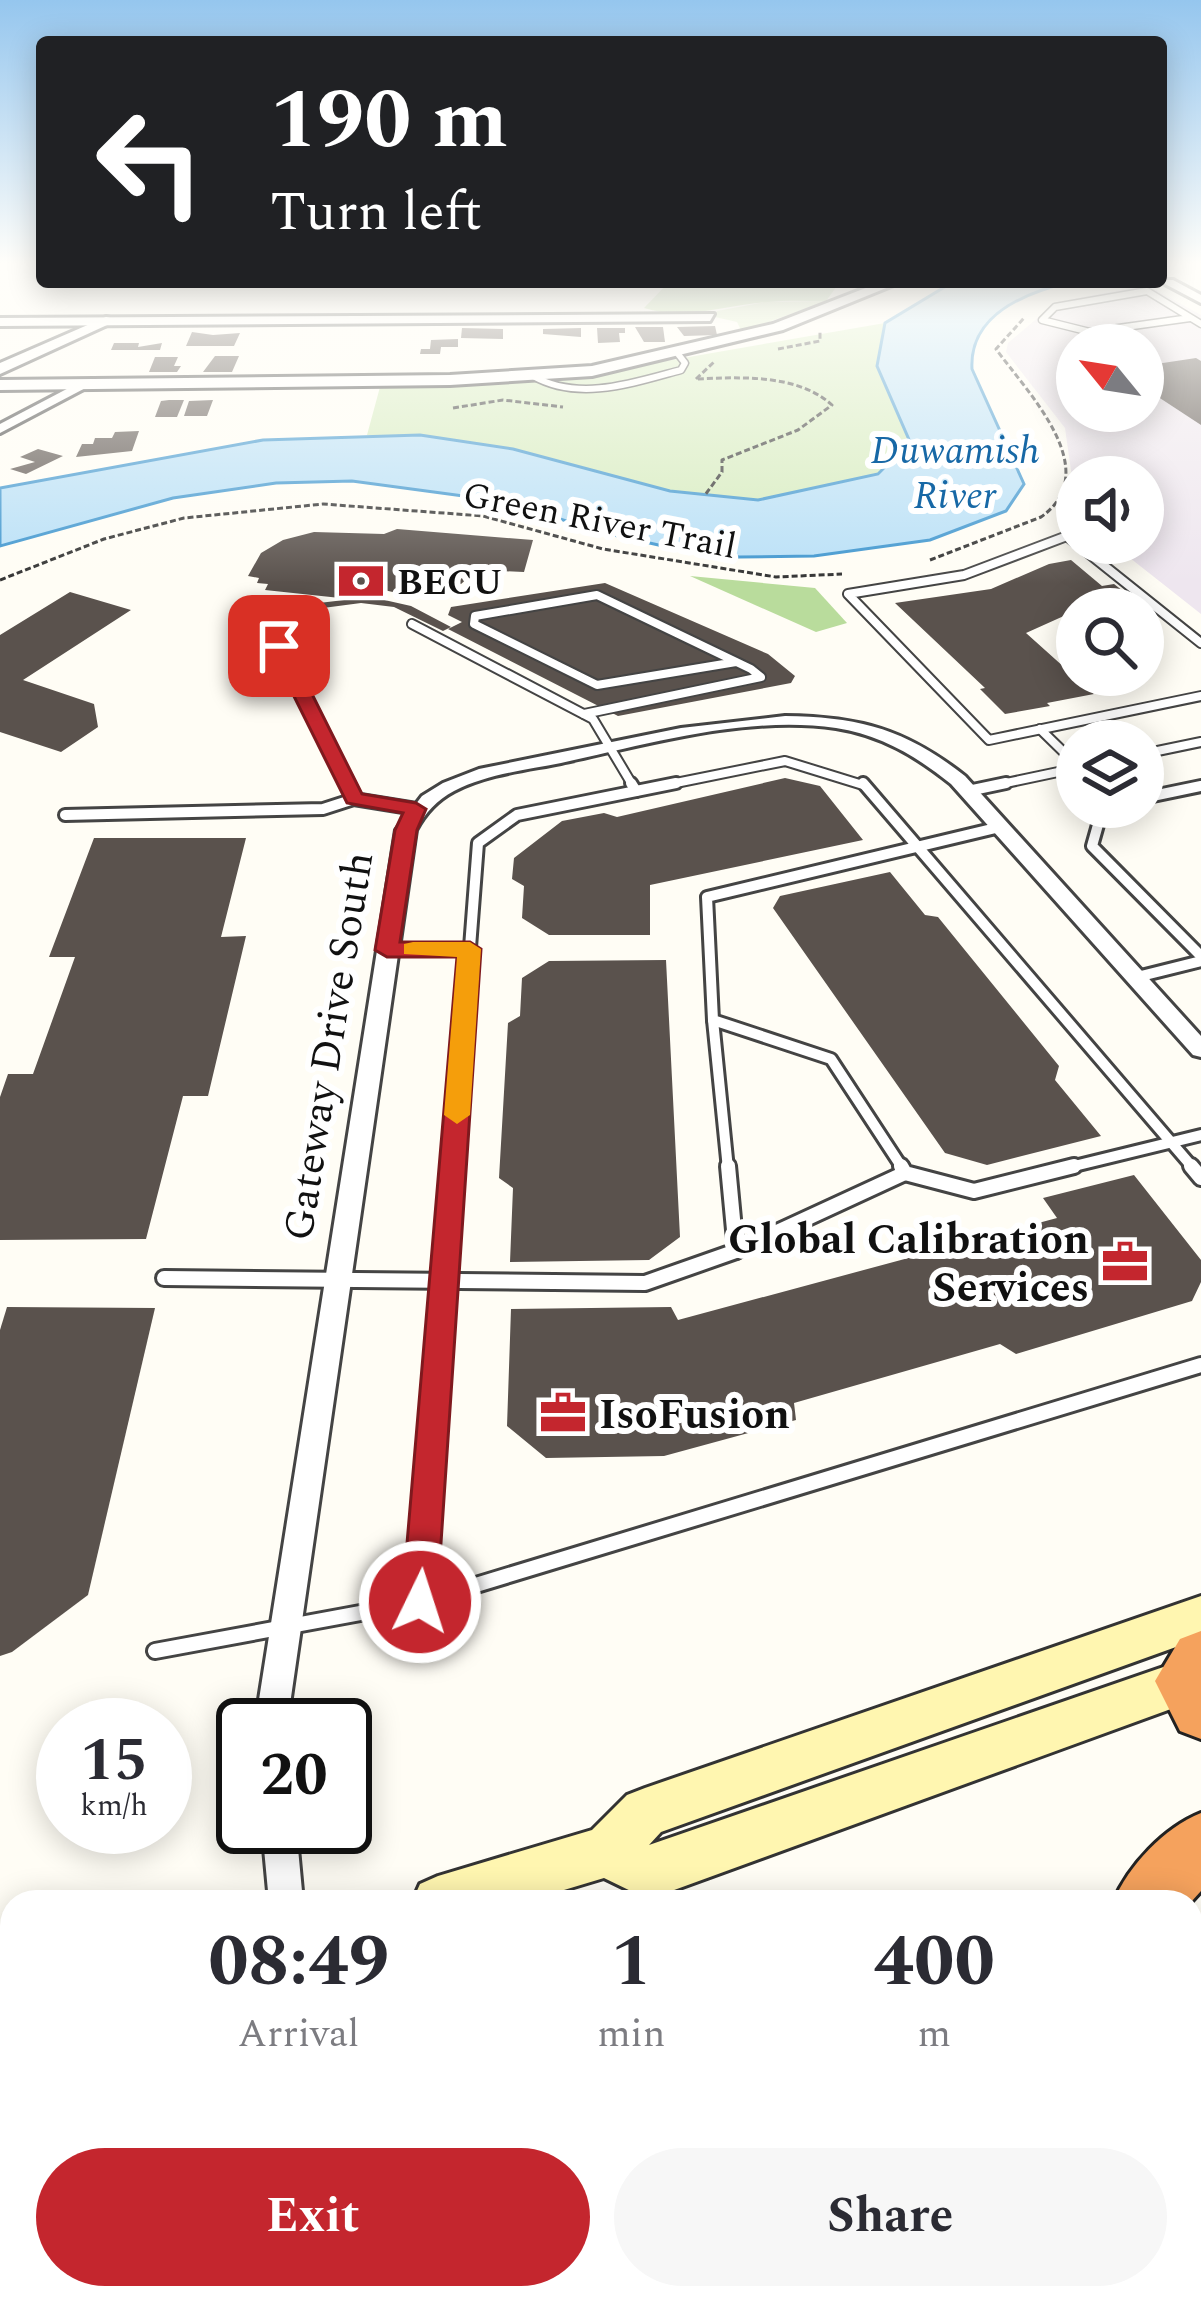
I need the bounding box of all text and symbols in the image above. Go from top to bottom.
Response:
text: 190 m [270,57,508,185]
icon: left [72,84,228,240]
text: Turn left [270,172,482,254]
north arrow [1056,324,1164,432]
map controls [1056,324,1164,828]
water label: Duwamish River [870,422,1040,526]
button: sound [1056,456,1164,564]
street label: Green River Trail [458,468,741,575]
bank icon: BECU [336,556,386,606]
place label: BECU [397,556,502,611]
button: search [1056,588,1164,696]
pin [228,595,330,697]
icon: arrive [246,613,312,679]
button: layers [1056,720,1164,828]
street label: Gateway Drive South [268,848,391,1245]
place label: Global Calibration Services [728,1209,1089,1320]
office icon: Global Calibration Services [1100,1237,1150,1287]
place label: IsoFusion [599,1384,790,1447]
office icon: IsoFusion [538,1388,588,1438]
position arrow [357,1539,483,1665]
speed limit sign: 20 [216,1698,372,1854]
text: 15 [80,1715,148,1807]
text: km/h [80,1783,148,1829]
text: 08:49 [208,1908,389,2017]
text: 1 [611,1908,652,2017]
text: 400 [874,1908,995,2017]
text: Arrival [238,2005,359,2064]
text: min [597,2005,665,2064]
text: m [917,2005,951,2064]
button: Exit [36,2148,590,2286]
button: Share [614,2148,1167,2286]

